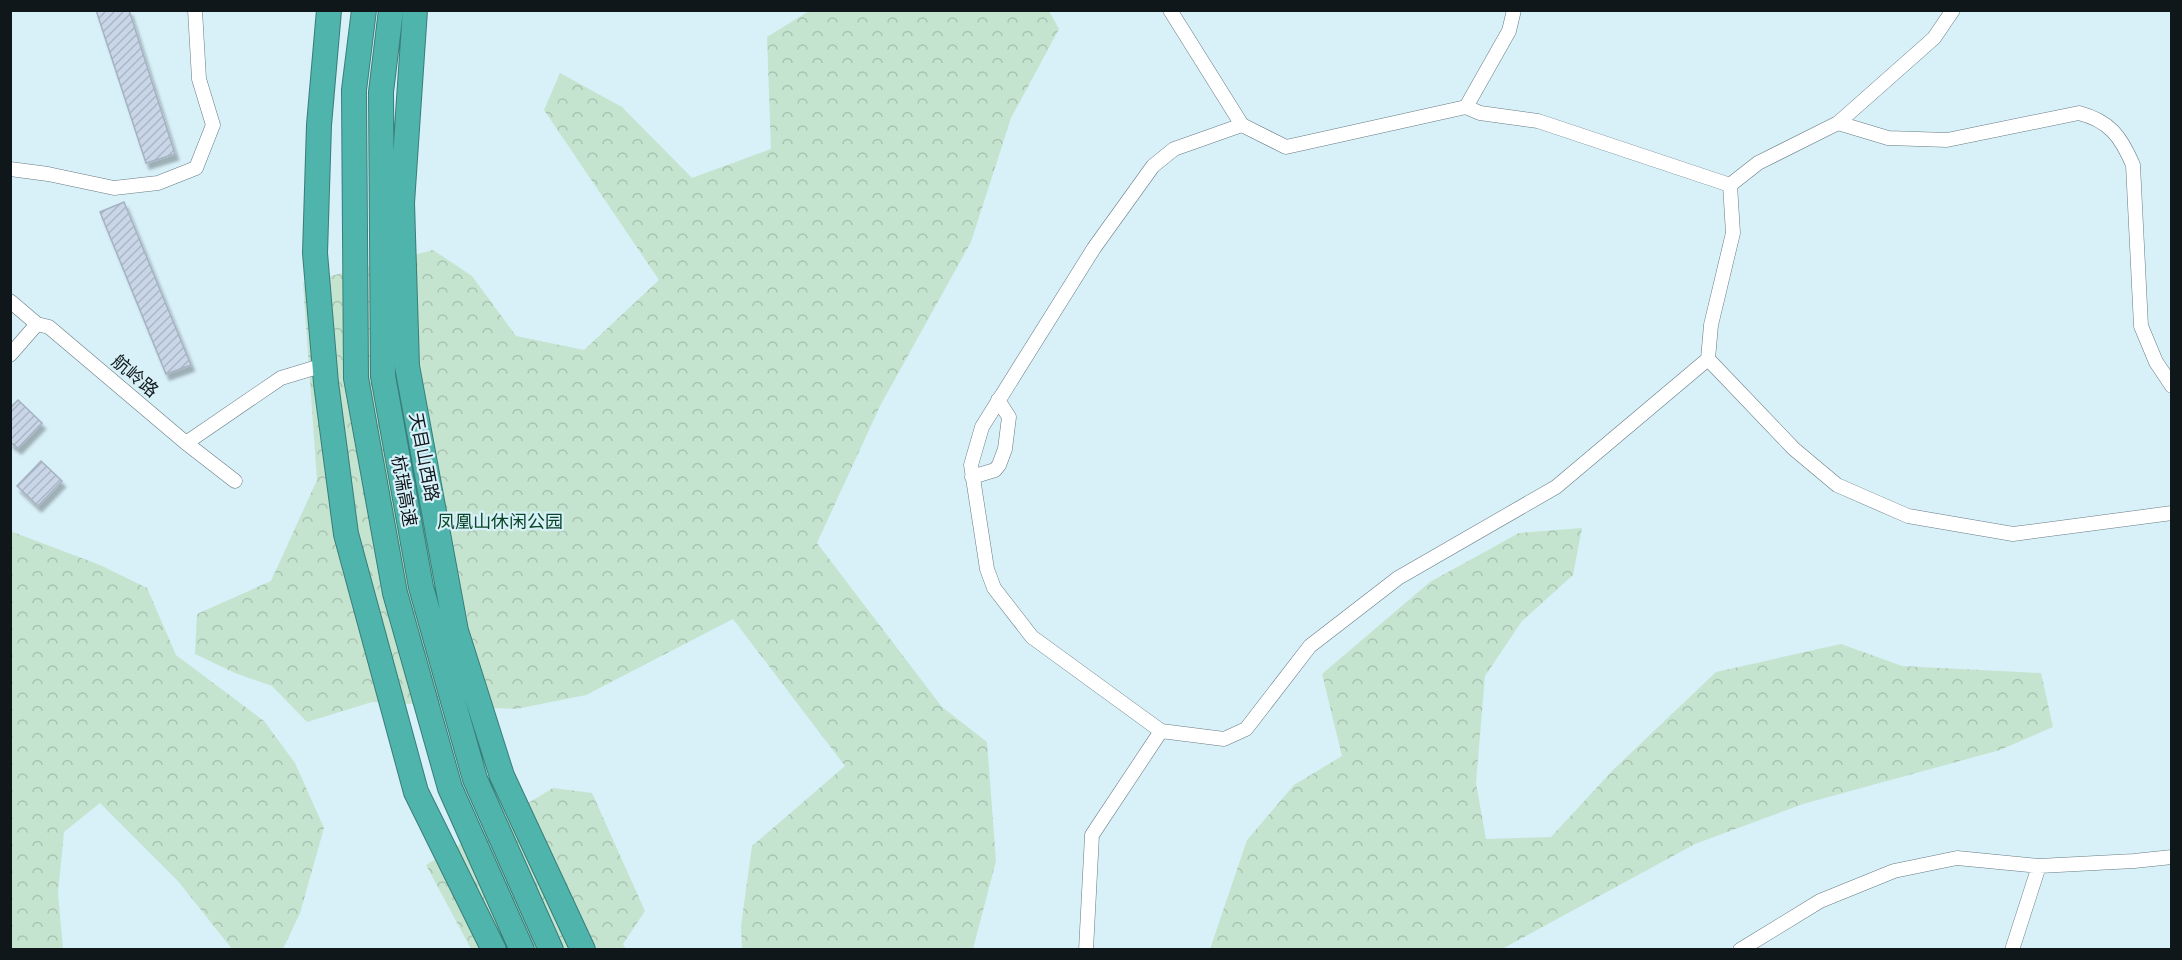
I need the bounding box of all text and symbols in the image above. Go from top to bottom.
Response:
street label: 航岭路 [107,349,164,403]
street label: 天目山西路 [404,410,445,503]
street label: 杭瑞高速 [386,453,423,529]
park label: 凤凰山休闲公园 [437,509,563,534]

